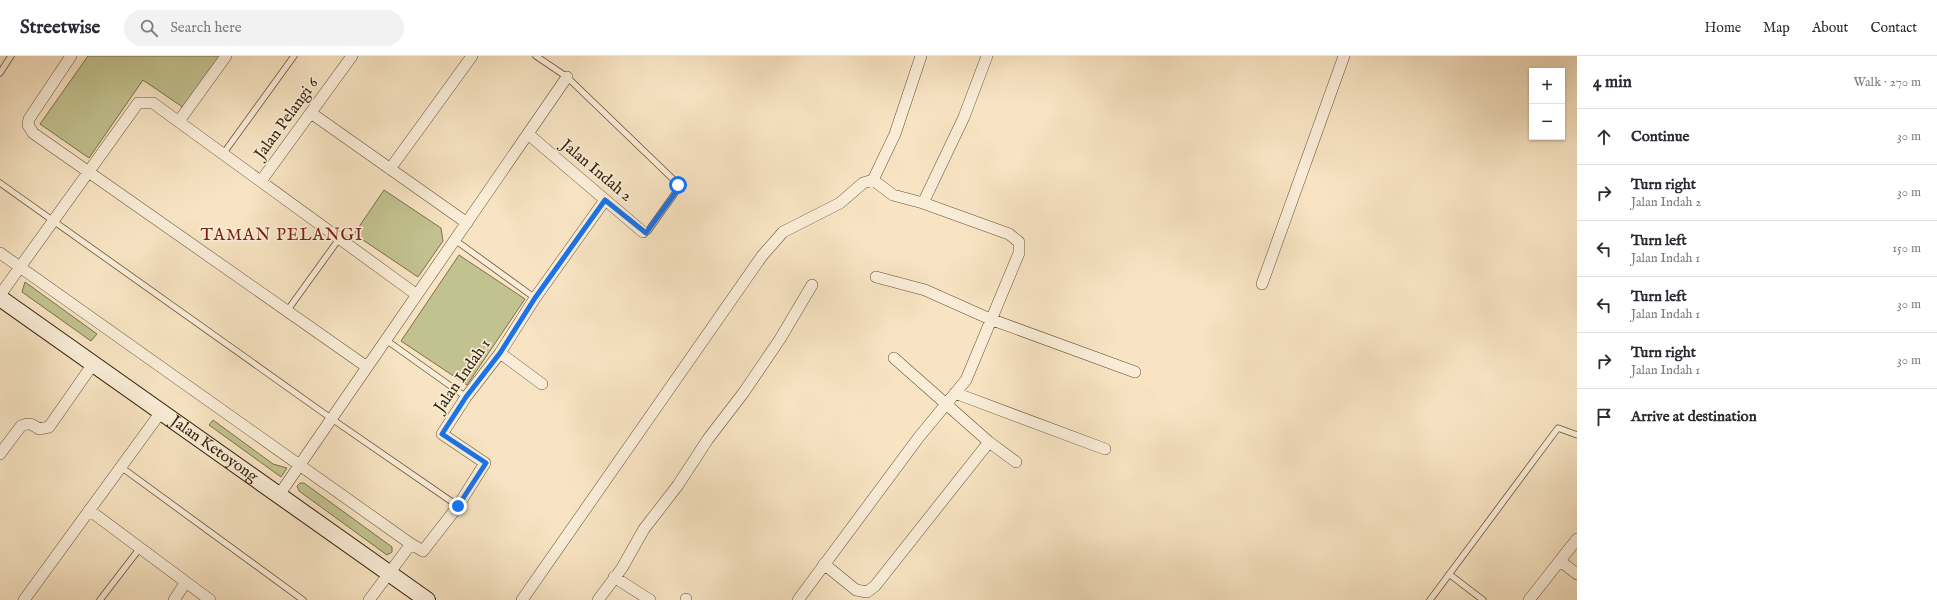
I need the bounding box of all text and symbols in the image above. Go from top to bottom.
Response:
search box [124,10,404,46]
text: Streetwise [20,16,100,40]
icon: search [138,17,160,39]
text: Search here [170,18,242,37]
text: Home [1705,19,1741,37]
text: Map [1763,19,1790,37]
text: About [1812,19,1848,37]
text: Contact [1870,19,1917,37]
map controls [1529,68,1565,140]
button: + [1529,68,1565,104]
text: 4 min [1593,72,1632,93]
street label: Jalan Pelangi 6 [250,74,323,165]
text: Walk · 270 m [1853,74,1921,91]
button: − [1529,104,1565,140]
icon: ahead [1593,126,1615,148]
text: Continue [1631,127,1689,146]
text: 30 m [1897,128,1921,145]
street label: Jalan Indah 2 [555,134,636,207]
text: Turn right [1631,175,1696,194]
route start [669,176,687,194]
icon: right [1593,182,1615,204]
text: 30 m [1897,184,1921,201]
text: Jalan Indah 2 [1631,194,1701,211]
district label: TAMAN PELANGI [201,225,363,246]
text: Turn left [1631,231,1687,250]
icon: left [1593,238,1615,260]
text: 150 m [1892,240,1921,257]
text: Jalan Indah 1 [1631,250,1700,267]
text: Turn left [1631,287,1687,306]
icon: left [1593,294,1615,316]
text: 30 m [1897,296,1921,313]
text: Jalan Indah 1 [1631,306,1700,323]
street label: Jalan Indah 1 [429,335,496,418]
text: Turn right [1631,343,1696,362]
icon: right [1593,350,1615,372]
text: 30 m [1897,352,1921,369]
text: Jalan Indah 1 [1631,362,1700,379]
icon: arrive [1593,406,1615,428]
text: Arrive at destination [1631,407,1757,426]
street label: Jalan Ketoyong [165,410,262,487]
route end [449,497,467,515]

